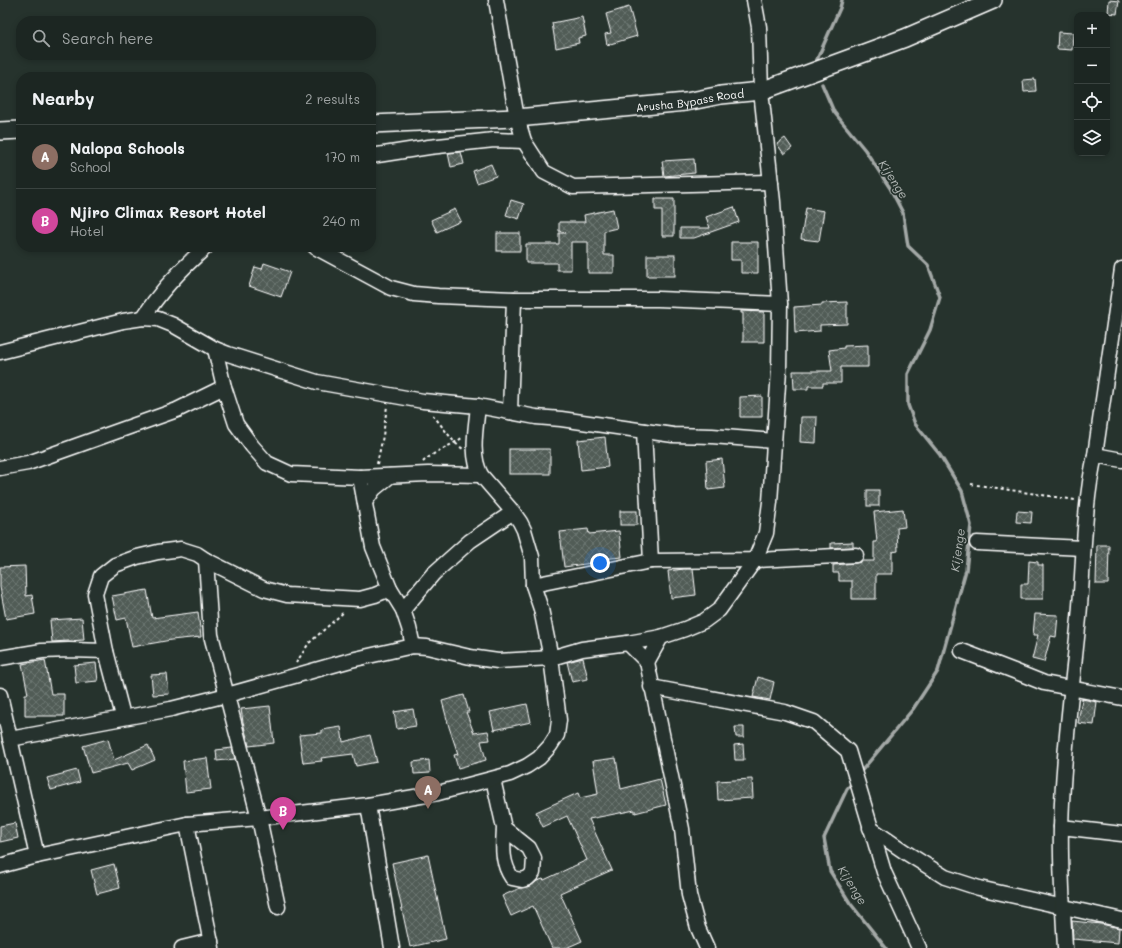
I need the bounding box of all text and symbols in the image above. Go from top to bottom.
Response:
map controls [1074,12,1110,156]
button: + [1074,12,1110,48]
search box [16,16,376,60]
icon: search [30,27,52,49]
text: Search here [62,28,153,48]
button: − [1074,48,1110,84]
button: locate [1074,84,1110,120]
street label: Arusha Bypass Road [635,85,745,114]
text: Nearby [32,87,94,109]
text: 2 results [305,90,360,107]
button: layers [1074,120,1110,156]
text: Nalopa Schools [70,138,185,158]
text: A [40,148,50,165]
text: 170 m [324,148,360,165]
water label: Kijenge [875,156,913,202]
text: School [70,158,111,175]
text: Njiro Climax Resort Hotel [70,202,266,222]
text: B [41,212,49,229]
text: 240 m [323,212,360,229]
text: Hotel [70,222,104,239]
water label: Kijenge [946,527,968,573]
your location [590,553,610,573]
pin: A [415,776,441,809]
pin: B [270,797,296,830]
water label: Kijenge [835,862,871,908]

